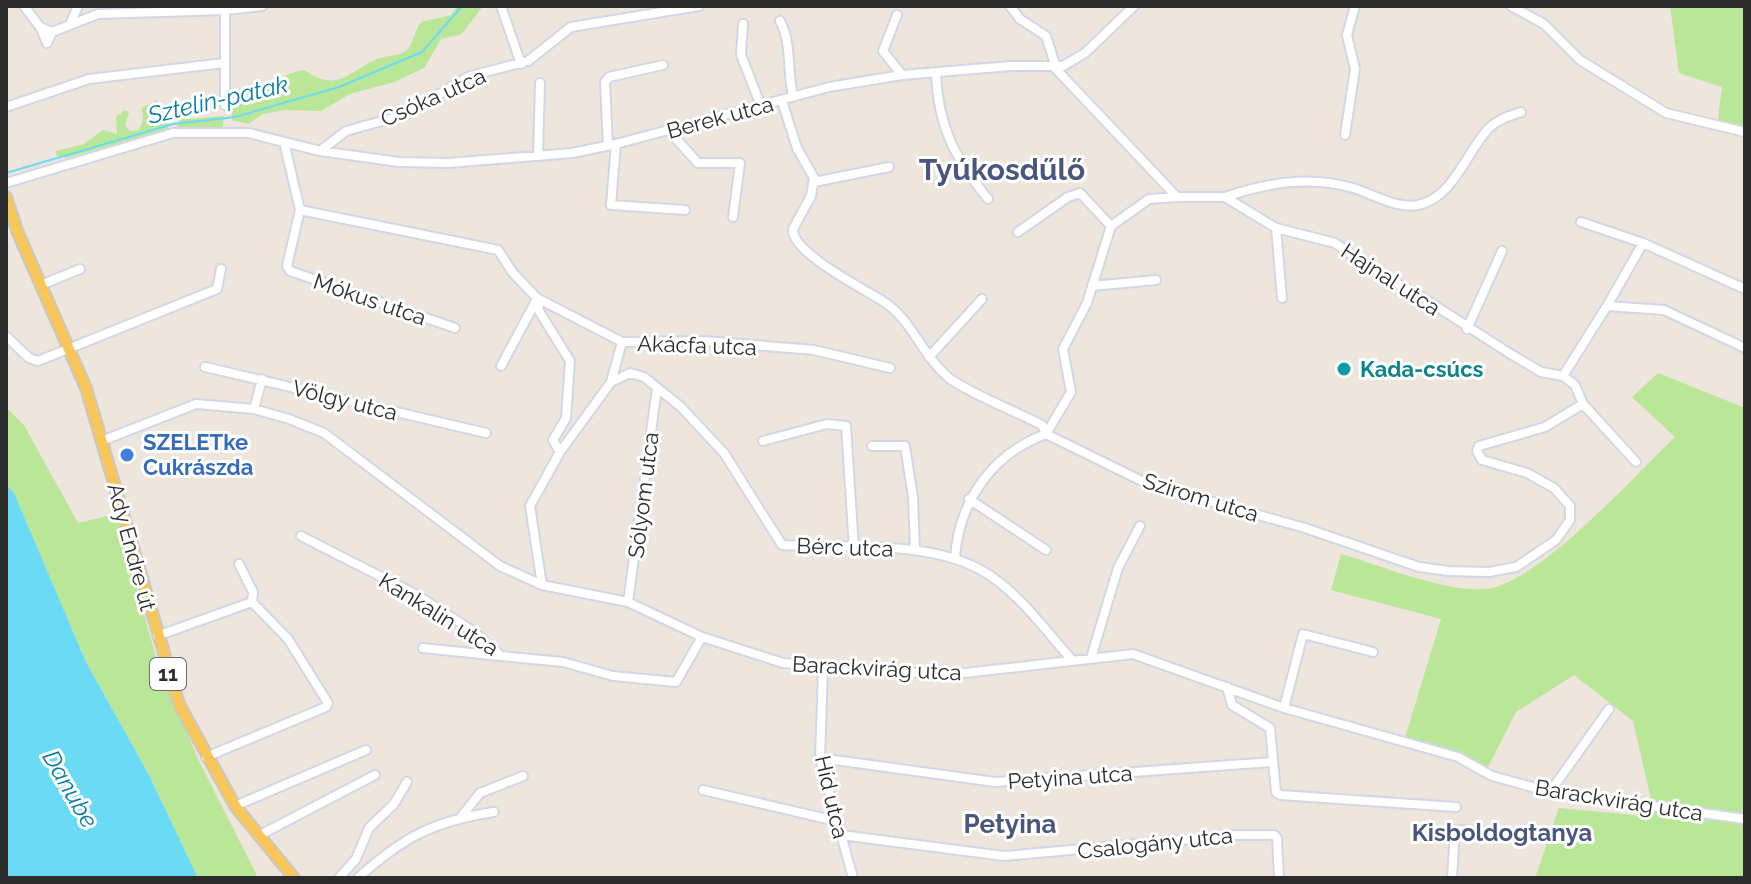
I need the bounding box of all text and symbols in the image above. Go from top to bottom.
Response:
street label: Csóka utca [376,62,490,132]
water label: Sztelin-patak [144,69,291,130]
street label: Berek utca [664,90,776,144]
district label: Tyúkosdűlő [919,152,1085,187]
street label: Hajnal utca [1336,237,1446,321]
street label: Mókus utca [310,268,430,330]
street label: Akácfa utca [637,330,757,360]
place label: Kada-csúcs [1360,356,1484,382]
marker: Kada-csúcs [1335,360,1353,378]
street label: Völgy utca [290,374,400,426]
place label: SZELETke Cukrászda [143,429,253,480]
street label: Sólyom utca [622,430,664,560]
marker: SZELETke Cukrászda [118,446,136,464]
street label: Szirom utca [1140,467,1262,527]
street label: Ady Endre út [102,480,162,614]
street label: Bérc utca [796,532,894,562]
street label: Kankalin utca [374,567,504,661]
street label: Barackvirág utca [792,651,962,685]
road number: 11 [150,658,186,690]
water label: Danube [37,745,104,833]
street label: Híd utca [810,753,854,841]
street label: Petyina utca [1007,760,1133,794]
street label: Barackvirág utca [1533,774,1705,826]
district label: Petyina [964,809,1056,839]
district label: Kisboldogtanya [1412,818,1593,847]
street label: Csalogány utca [1076,822,1234,864]

